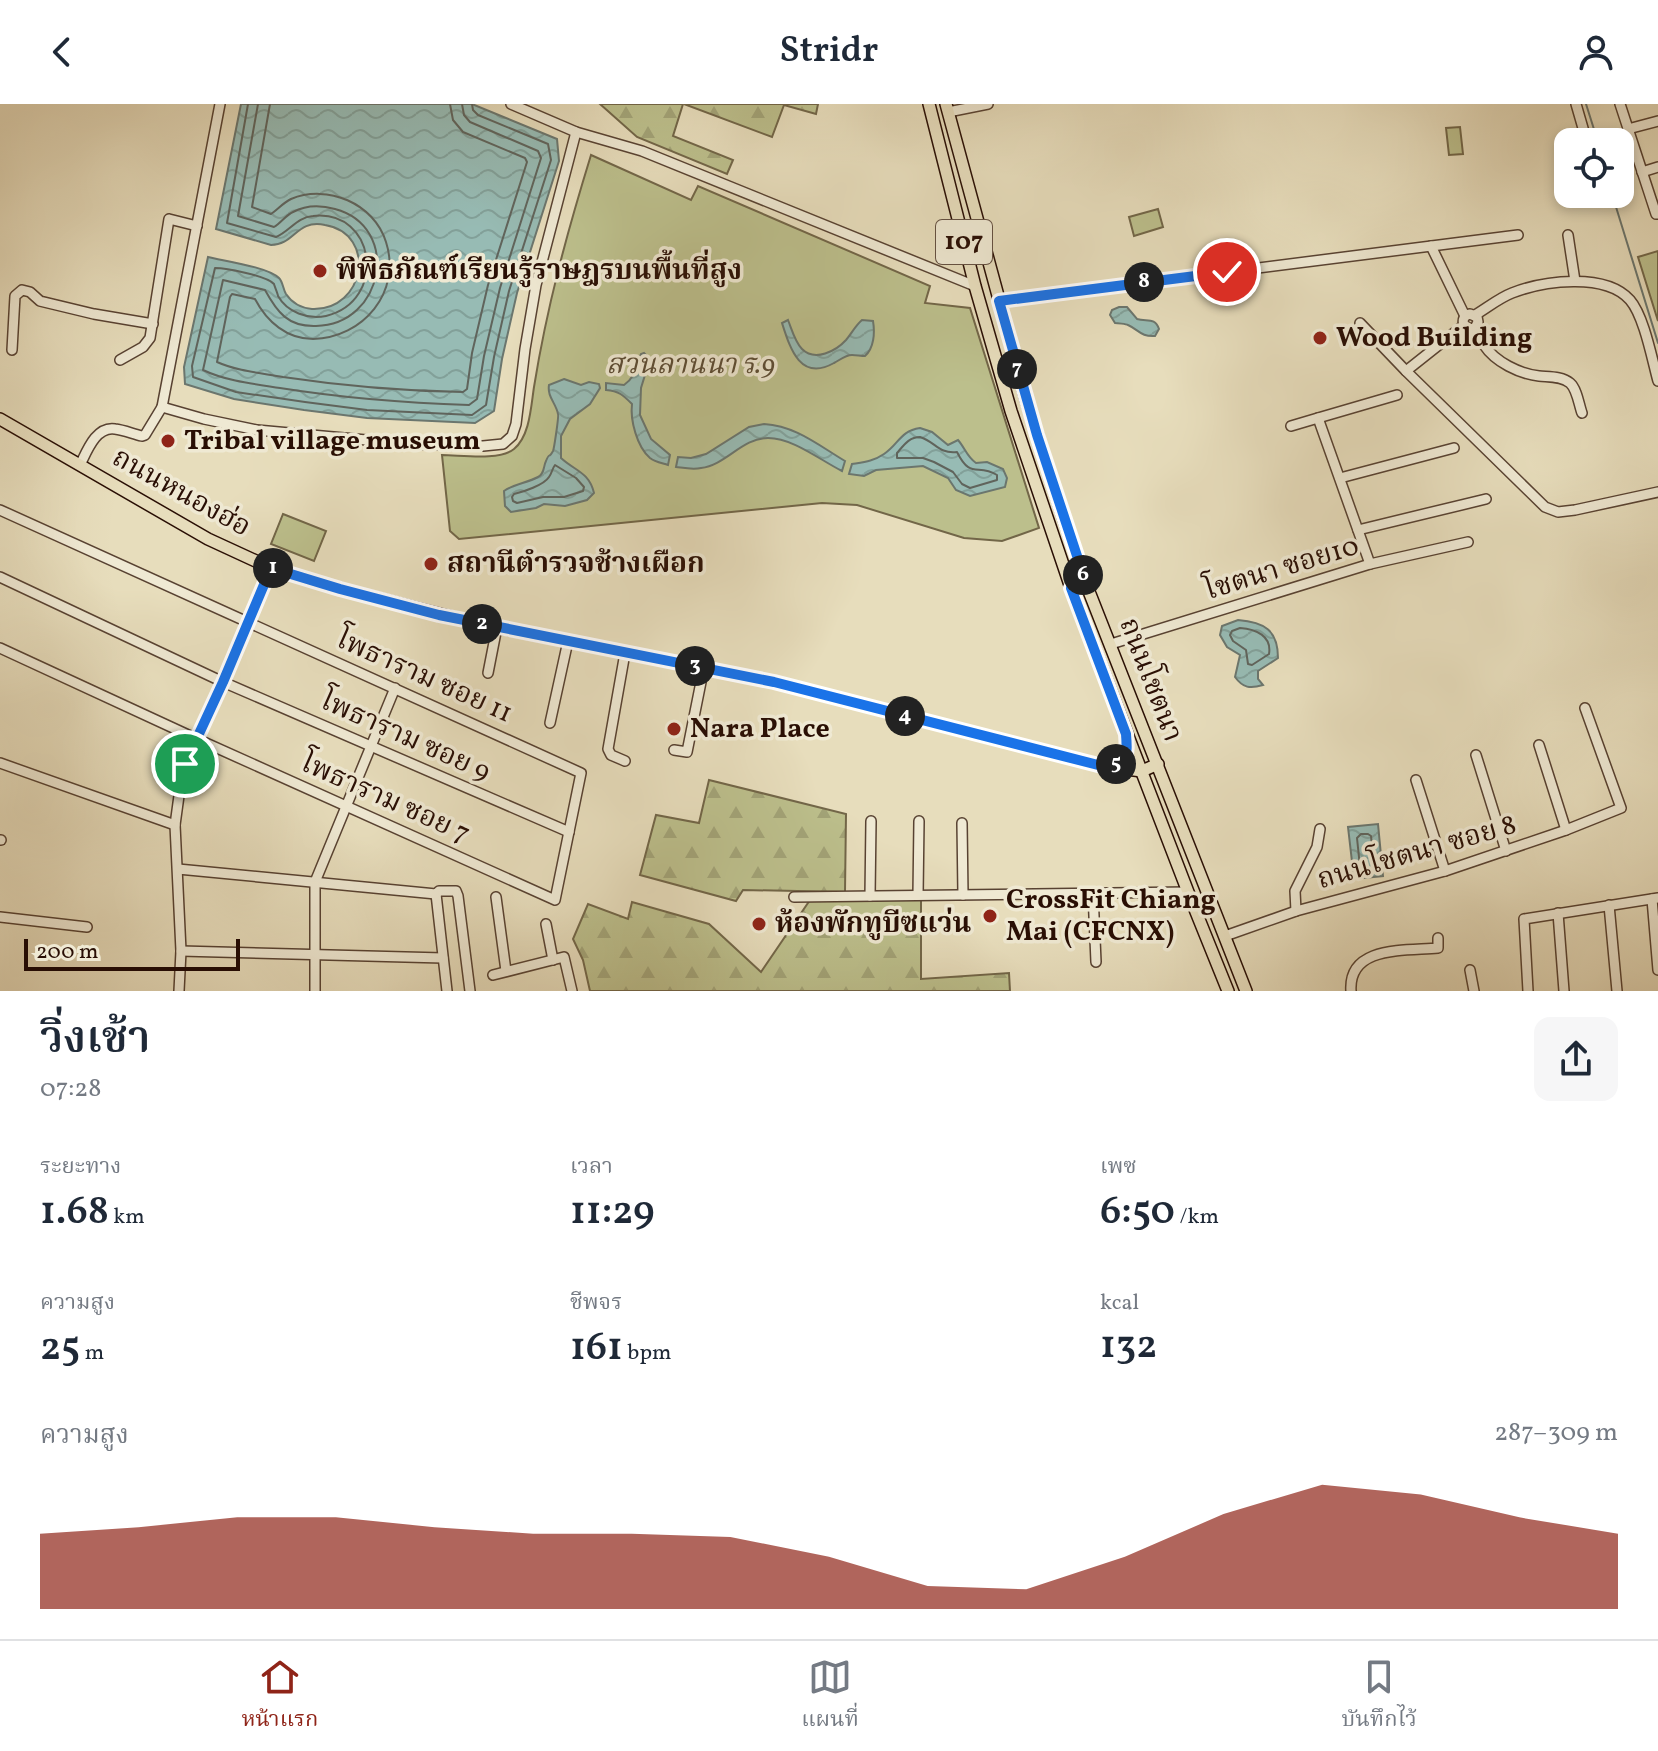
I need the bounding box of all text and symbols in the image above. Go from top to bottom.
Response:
text: Stridr [780,27,878,77]
icon: back [40,30,84,74]
icon: person [1574,30,1618,74]
map controls [1554,128,1634,208]
button: locate [1554,128,1634,208]
road number: 107 [936,220,992,264]
pin [1193,238,1261,306]
place label: พิพิธภัณฑ์เรียนรู้ราษฎรบนพื้นที่สูง [336,249,742,291]
icon: check [1205,250,1249,294]
marker: พิพิธภัณฑ์เรียนรู้ราษฎรบนพื้นที่สูง [311,262,329,280]
pin: 8 [1124,262,1164,302]
text: 8 [1138,266,1150,297]
place label: Wood Building [1336,319,1532,358]
marker: Wood Building [1311,329,1329,347]
park label: สวนลานนา ร.9 [606,346,776,385]
pin: 7 [997,349,1037,389]
text: 7 [1012,353,1022,384]
place label: Tribal village museum [184,422,481,461]
marker: Tribal village museum [159,432,177,450]
street label: ถนนหนองฮ่อ [105,439,257,547]
street label: โชตนา ซอย10 [1199,525,1364,611]
place label: สถานีตำรวจช้างเผือก [447,545,705,584]
pin: 1 [253,548,293,588]
text: 1 [269,552,277,583]
marker: สถานีตำรวจช้างเผือก [422,555,440,573]
pin: 6 [1063,555,1103,595]
text: 6 [1077,559,1089,590]
pin: 2 [462,604,502,644]
text: 2 [476,608,488,639]
street label: ถนนโชตนา [1109,612,1193,748]
street label: โพธาราม ซอย 11 [329,618,519,733]
pin: 3 [675,646,715,686]
text: 3 [689,650,701,681]
street label: โพธาราม ซอย 9 [313,680,497,792]
pin: 4 [885,696,925,736]
text: 4 [898,700,912,731]
place label: Nara Place [690,710,830,749]
marker: Nara Place [665,720,683,738]
pin [151,730,219,798]
icon: arrive [163,742,207,786]
street label: โพธาราม ซอย 7 [293,742,477,854]
pin: 5 [1096,744,1136,784]
text: 5 [1111,748,1121,779]
street label: ถนนโชตนา ซอย 8 [1312,804,1521,900]
place label: CrossFit Chiang Mai (CFCNX) [1006,881,1216,952]
place label: ห้องพักทูบีซแว่น [775,905,972,944]
marker: CrossFit Chiang Mai (CFCNX) [981,907,999,925]
marker: ห้องพักทูบีซแว่น [750,915,768,933]
scale bar [24,935,240,971]
text: 200 m [36,937,98,968]
text: วิ่งเช้า [40,1010,151,1071]
button: share [1534,1017,1618,1101]
text: 07:28 [40,1071,102,1107]
text: ระยะทาง [40,1152,121,1183]
text: เวลา [570,1152,613,1183]
text: เพซ [1100,1152,1137,1183]
text: 1.68 [40,1185,109,1241]
text: 11:29 [570,1185,655,1241]
text: 6:50 [1100,1185,1175,1241]
text: km [109,1202,145,1233]
text: /km [1175,1202,1219,1233]
text: ความสูง [40,1288,115,1319]
text: ชีพจร [570,1288,622,1319]
text: kcal [1100,1288,1139,1319]
text: 132 [1100,1319,1157,1375]
text: 25 [40,1321,80,1377]
text: 161 [570,1321,623,1377]
text: m [80,1338,104,1369]
text: bpm [623,1338,671,1369]
text: 287–309 m [1494,1415,1618,1451]
text: ความสูง [40,1418,129,1454]
tab: หน้าแรก [241,1655,318,1738]
tab: แผนที่ [801,1655,859,1738]
tab: บันทึกไว้ [1342,1655,1417,1738]

